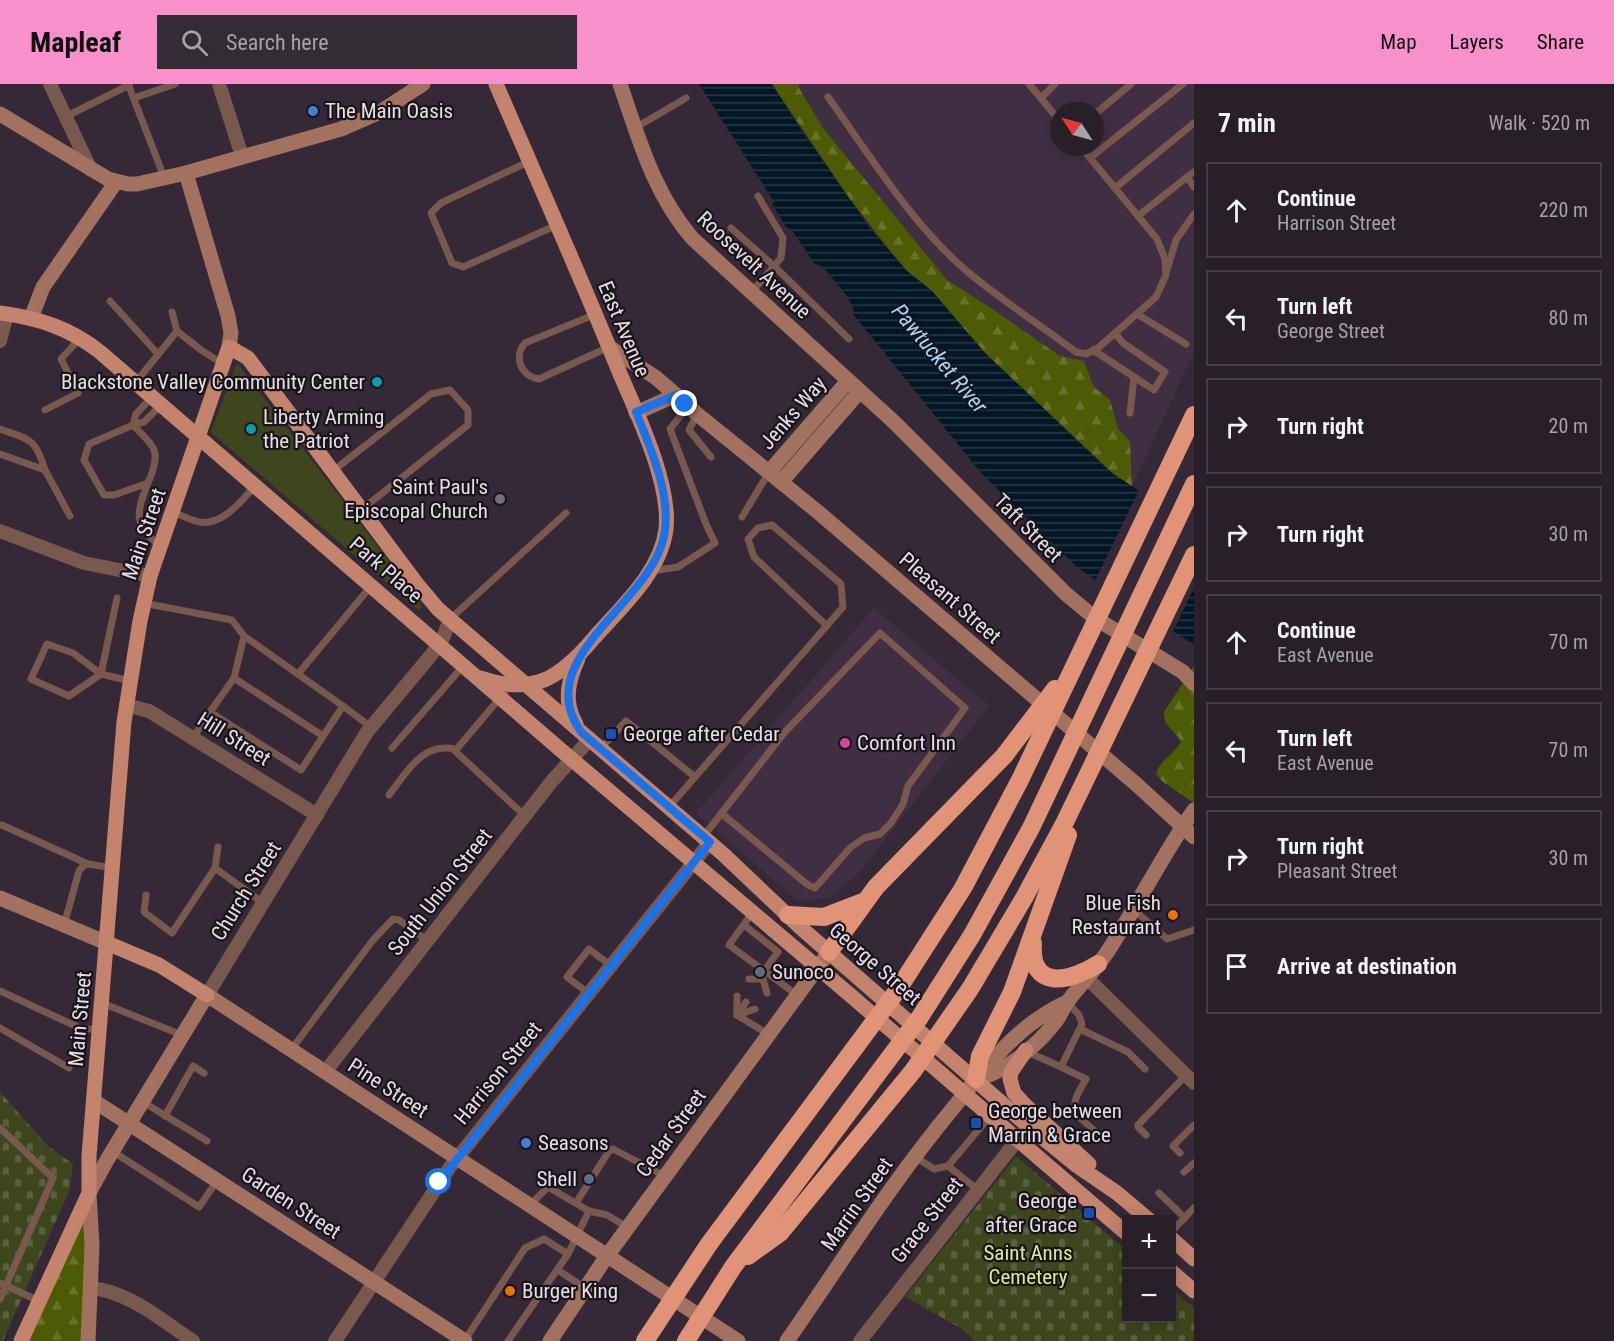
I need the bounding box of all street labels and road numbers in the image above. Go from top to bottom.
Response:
street label: Roosevelt Avenue [692,206,816,324]
street label: East Avenue [593,278,655,381]
street label: Jenks Way [755,372,831,454]
street label: Main Street [117,485,171,583]
street label: Taft Street [989,489,1067,567]
street label: Park Place [345,532,427,608]
street label: Pleasant Street [894,547,1006,649]
street label: Hill Street [193,707,275,771]
street label: South Union Street [383,824,497,960]
street label: Church Street [206,837,286,945]
street label: George Street [824,918,926,1010]
street label: Main Street [64,971,96,1067]
street label: Harrison Street [449,1017,547,1129]
street label: Pine Street [344,1053,432,1123]
street label: Cedar Street [631,1084,711,1182]
street label: Marrin Street [816,1153,898,1255]
street label: Garden Street [237,1162,345,1244]
street label: Grace Street [886,1172,968,1268]

